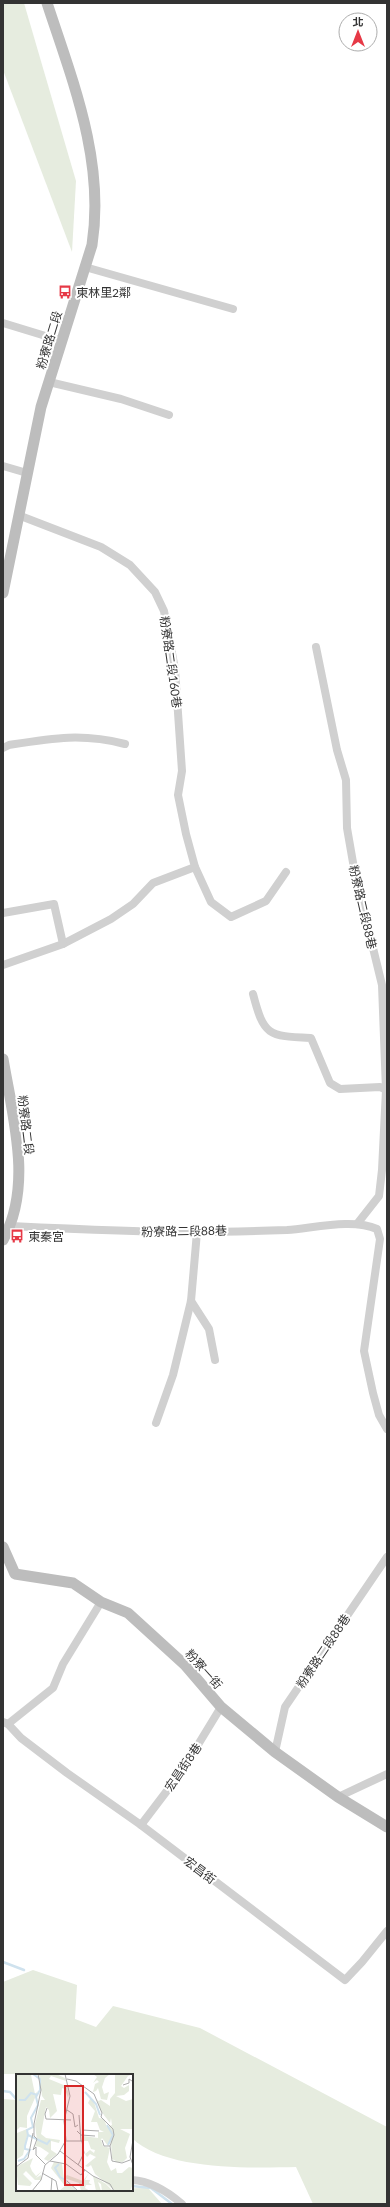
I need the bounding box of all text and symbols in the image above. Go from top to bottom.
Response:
north arrow [338,12,378,52]
text: 北 [353,15,364,28]
bus stop icon: 東林里2鄰 [57,284,73,300]
place label: 東林里2鄰 [76,285,131,300]
street label: 粉寮路二段 [33,309,65,371]
street label: 粉寮路二段160巷 [157,615,185,709]
street label: 粉寮路二段88巷 [346,863,380,951]
street label: 粉寮路二段 [15,1094,37,1156]
street label: 粉寮路二段88巷 [141,1223,227,1239]
bus stop icon: 東秦宮 [9,1228,25,1244]
place label: 東秦宮 [28,1229,64,1244]
street label: 粉寮路二段88巷 [293,1611,353,1691]
street label: 粉寮一街 [182,1646,226,1692]
street label: 宏昌街8巷 [161,1740,205,1794]
street label: 宏昌街 [181,1853,219,1887]
inset map [16,2074,133,2191]

